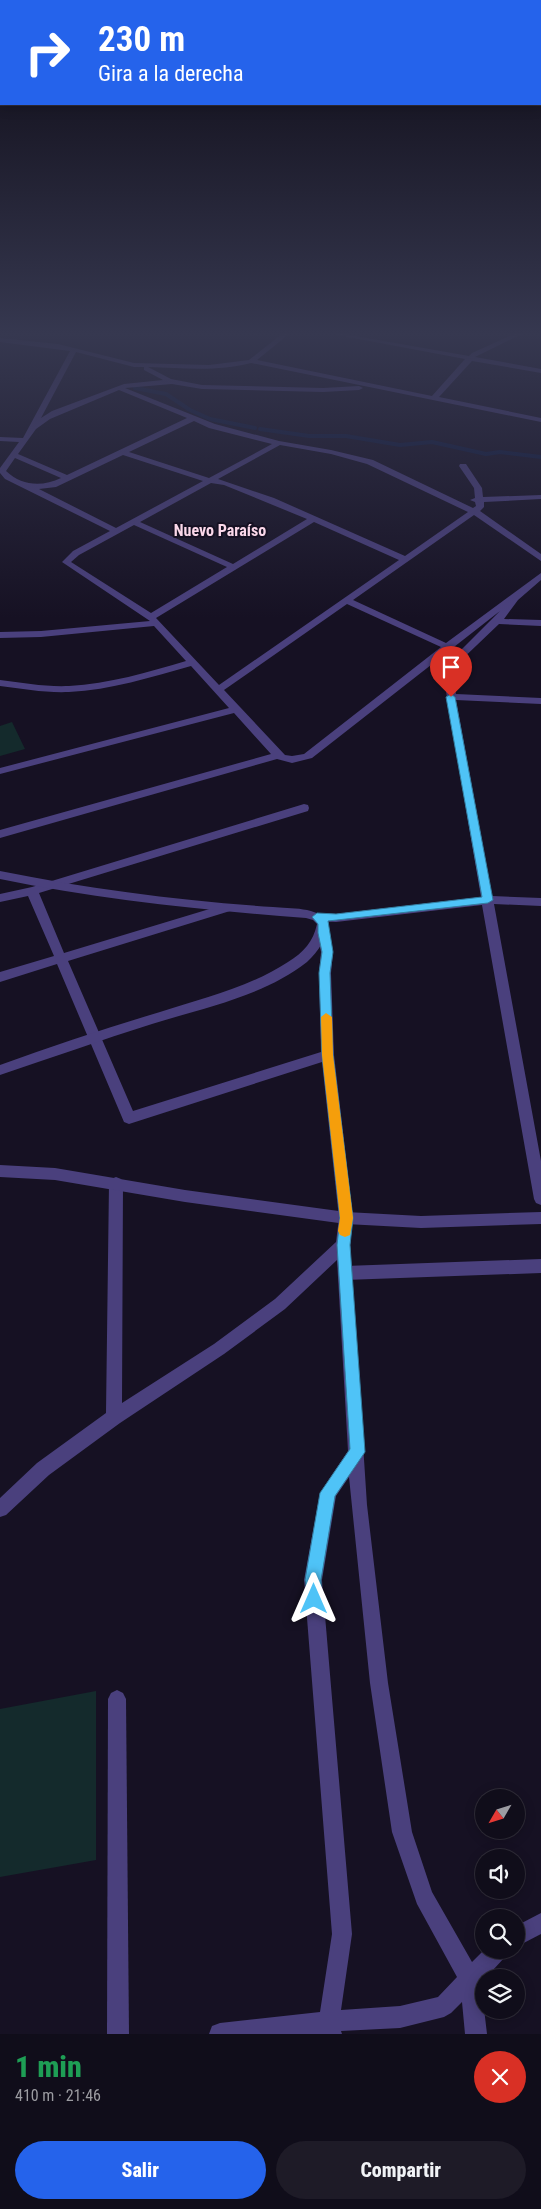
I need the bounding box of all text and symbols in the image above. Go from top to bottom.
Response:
text: 230 m [98,19,185,60]
icon: right [15,20,80,85]
text: Gira a la derecha [98,61,244,86]
district label: Nuevo Paraíso [174,521,266,540]
pin [430,646,472,697]
icon: arrive [437,653,465,681]
position arrow [287,1572,339,1624]
north arrow [475,1789,525,1839]
map controls [475,1789,525,2019]
button: sound [475,1849,525,1899]
button: search [475,1909,525,1959]
button: layers [475,1969,525,2019]
text: 1 min [15,2049,82,2084]
button: close [474,2051,526,2103]
text: 410 m · 21:46 [15,2086,101,2105]
button: Salir [15,2141,266,2199]
button: Compartir [276,2141,526,2199]

